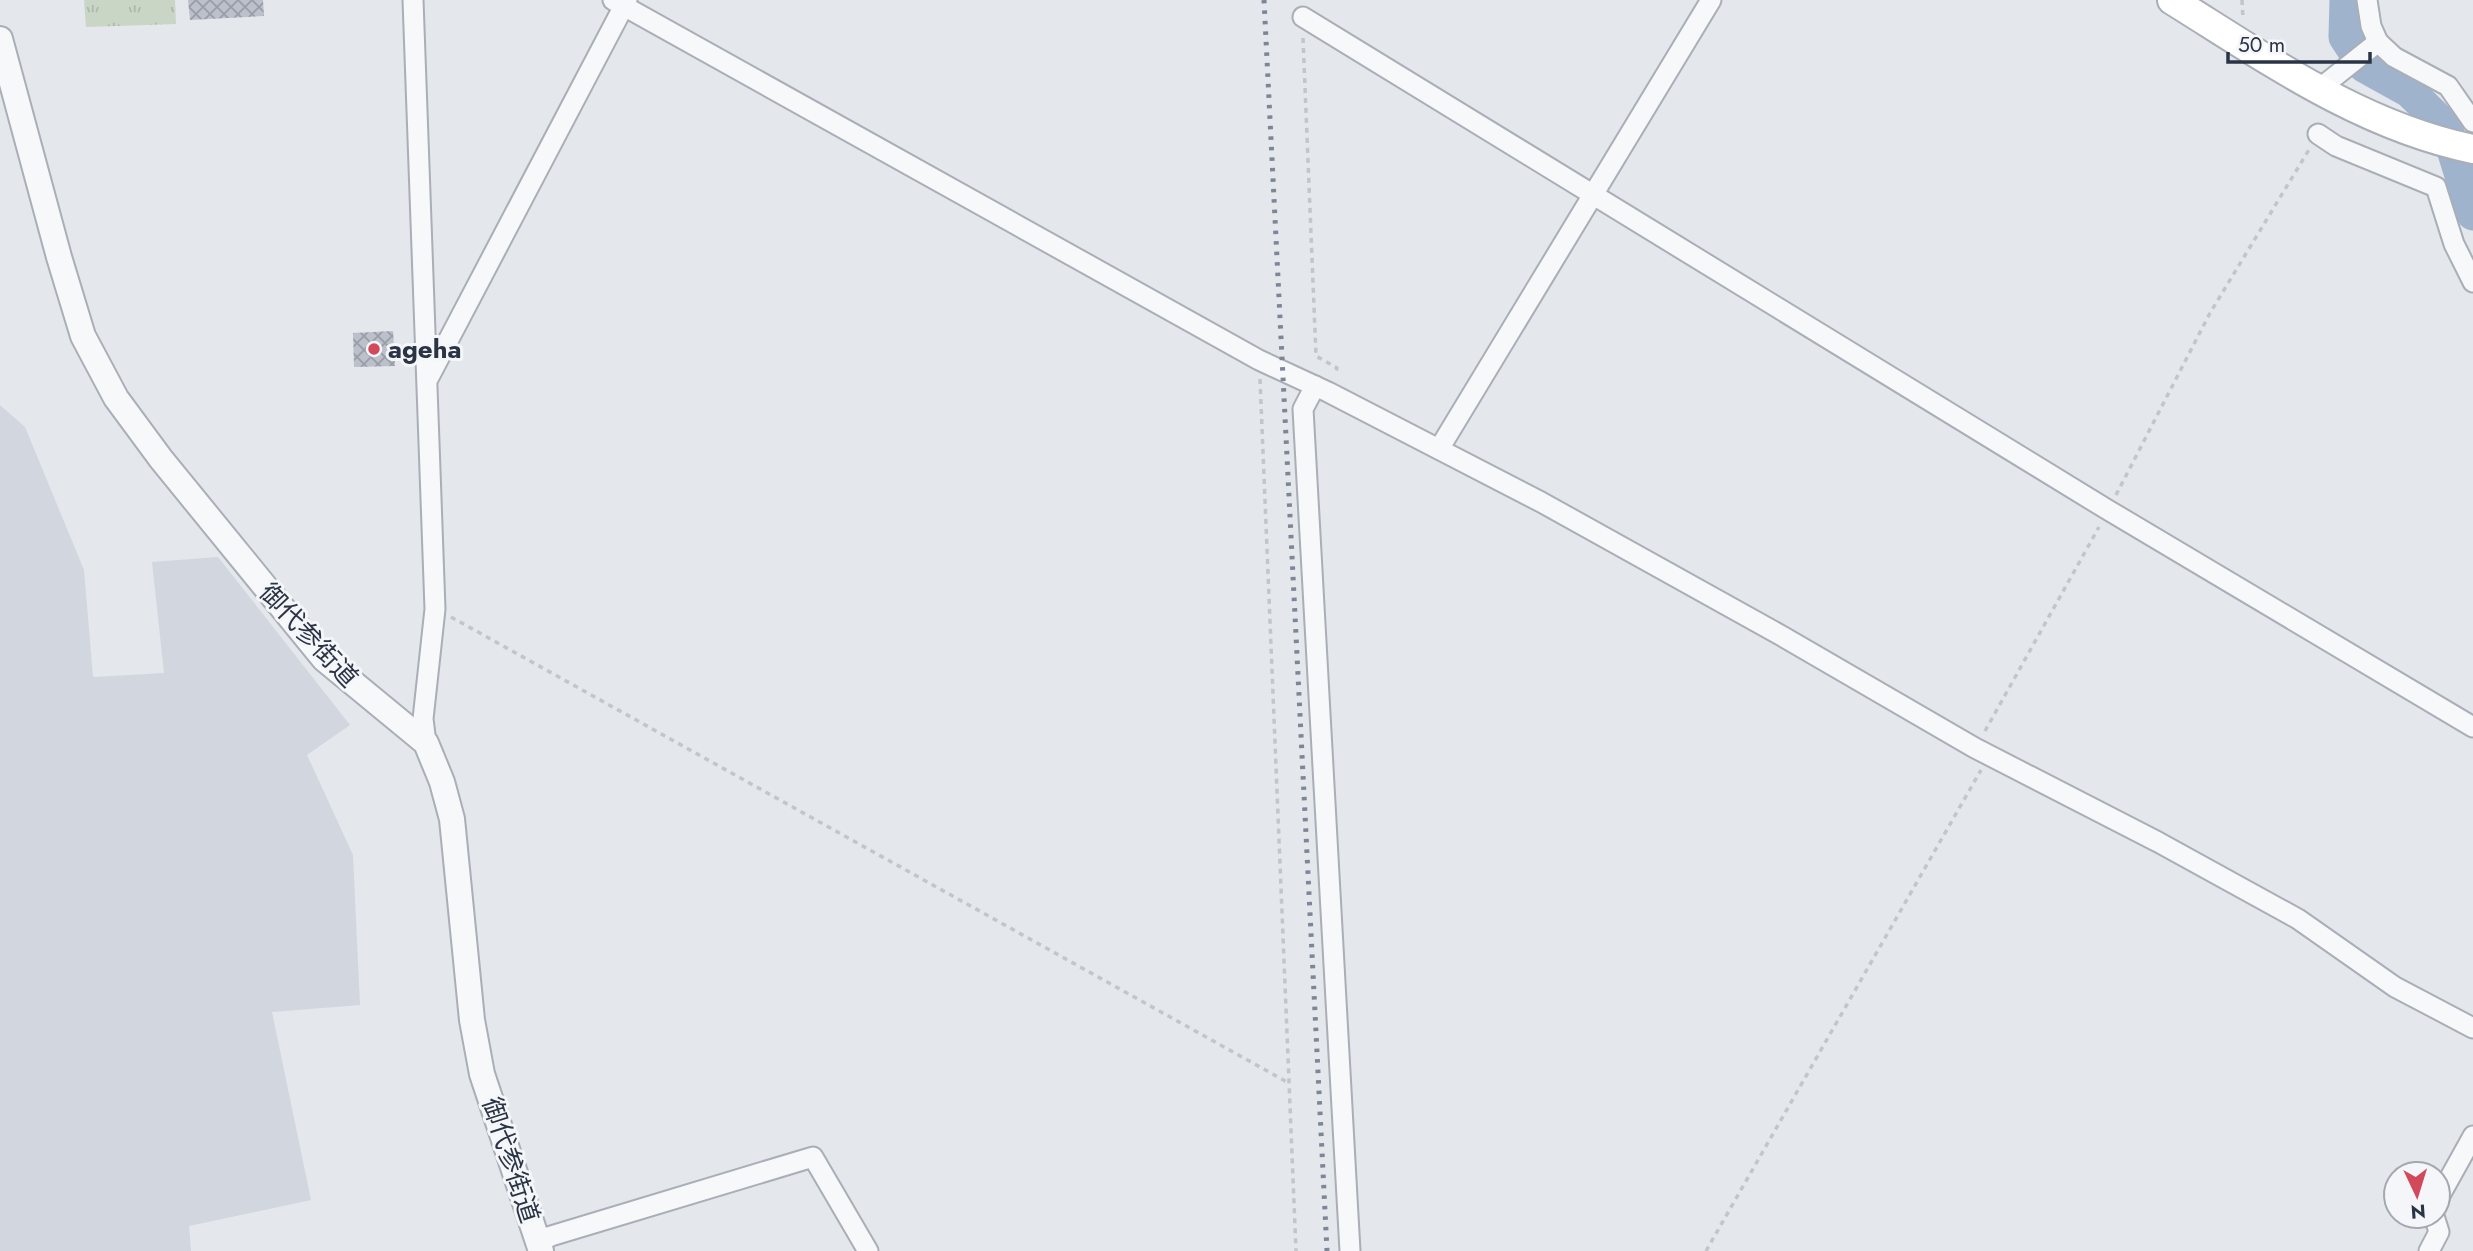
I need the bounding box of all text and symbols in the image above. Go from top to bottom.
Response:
scale bar [2228,21,2370,65]
text: 50 m [2238,30,2285,60]
place label: ageha [388,330,462,368]
marker: ageha [366,341,382,357]
street label: 御代参街道 [251,574,367,696]
street label: 御代参街道 [473,1092,549,1228]
north arrow [2382,1160,2452,1230]
text: N [2410,1197,2427,1225]

